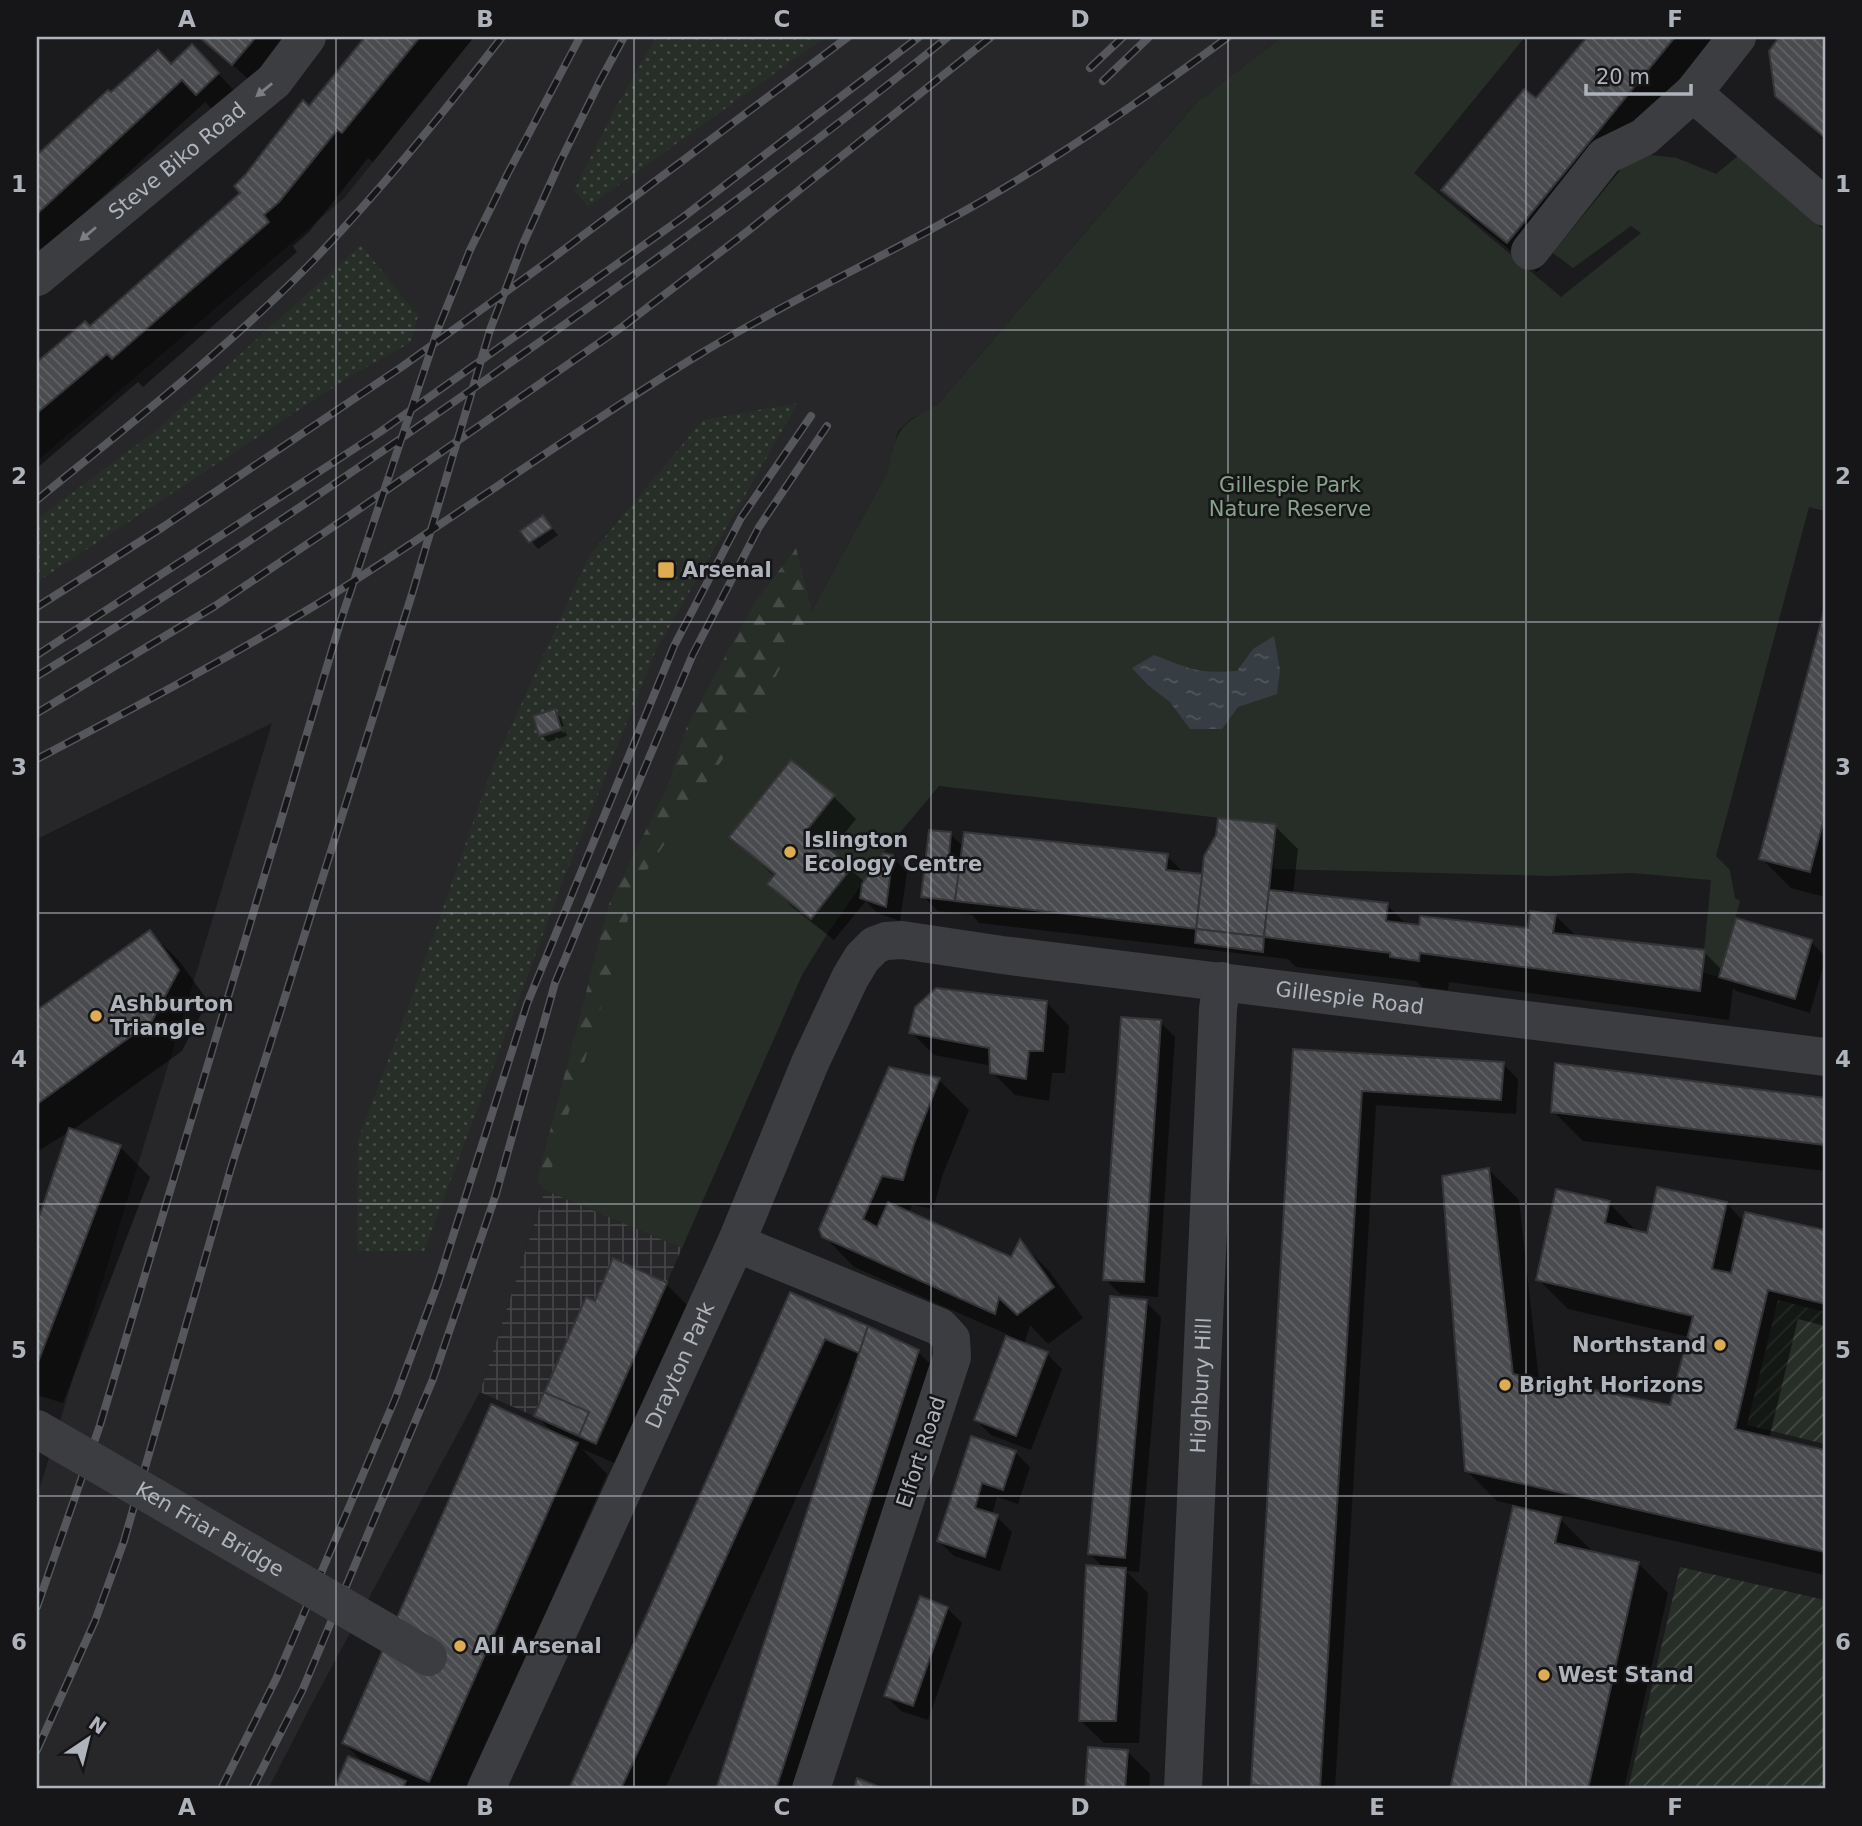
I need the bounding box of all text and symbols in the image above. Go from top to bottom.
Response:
text: A [178,6,196,32]
text: B [476,6,494,32]
text: C [774,6,790,32]
text: D [1070,6,1090,32]
text: E [1369,6,1385,32]
text: F [1667,6,1683,32]
scale bar [1586,52,1690,96]
text: 20 m [1596,65,1650,89]
one-way arrow [255,82,273,97]
street label: Steve Biko Road [104,97,251,225]
text: 1 [11,171,27,197]
text: 1 [1835,171,1851,197]
one-way arrow [80,226,97,241]
text: 2 [11,463,27,489]
text: 2 [1835,463,1851,489]
park label: Gillespie Park Nature Reserve [1209,473,1371,521]
place label: Arsenal [682,558,772,582]
marker: Arsenal [656,560,676,580]
text: 3 [11,754,27,780]
text: 3 [1835,754,1851,780]
place label: Islington Ecology Centre [804,828,982,876]
marker: Islington Ecology Centre [782,844,798,860]
street label: Gillespie Road [1274,977,1425,1019]
place label: Ashburton Triangle [110,992,233,1040]
marker: Ashburton Triangle [88,1008,104,1024]
text: 4 [11,1046,27,1072]
text: 4 [1835,1046,1851,1072]
street label: Drayton Park [641,1297,720,1432]
street label: Highbury Hill [1186,1317,1216,1454]
place label: Northstand [1572,1333,1706,1357]
text: 5 [11,1337,27,1363]
marker: Northstand [1712,1337,1728,1353]
text: 5 [1835,1337,1851,1363]
place label: Bright Horizons [1519,1373,1704,1397]
marker: Bright Horizons [1497,1377,1513,1393]
street label: Elfort Road [892,1393,950,1511]
street label: Ken Friar Bridge [132,1477,288,1582]
text: 6 [11,1629,27,1655]
text: 6 [1835,1629,1851,1655]
place label: All Arsenal [474,1634,602,1658]
marker: All Arsenal [452,1638,468,1654]
place label: West Stand [1558,1663,1694,1687]
marker: West Stand [1536,1667,1552,1683]
north arrow [52,1703,122,1773]
text: N [85,1712,111,1739]
text: A [178,1794,196,1820]
text: B [476,1794,494,1820]
text: C [774,1794,790,1820]
text: D [1070,1794,1090,1820]
text: E [1369,1794,1385,1820]
text: F [1667,1794,1683,1820]

